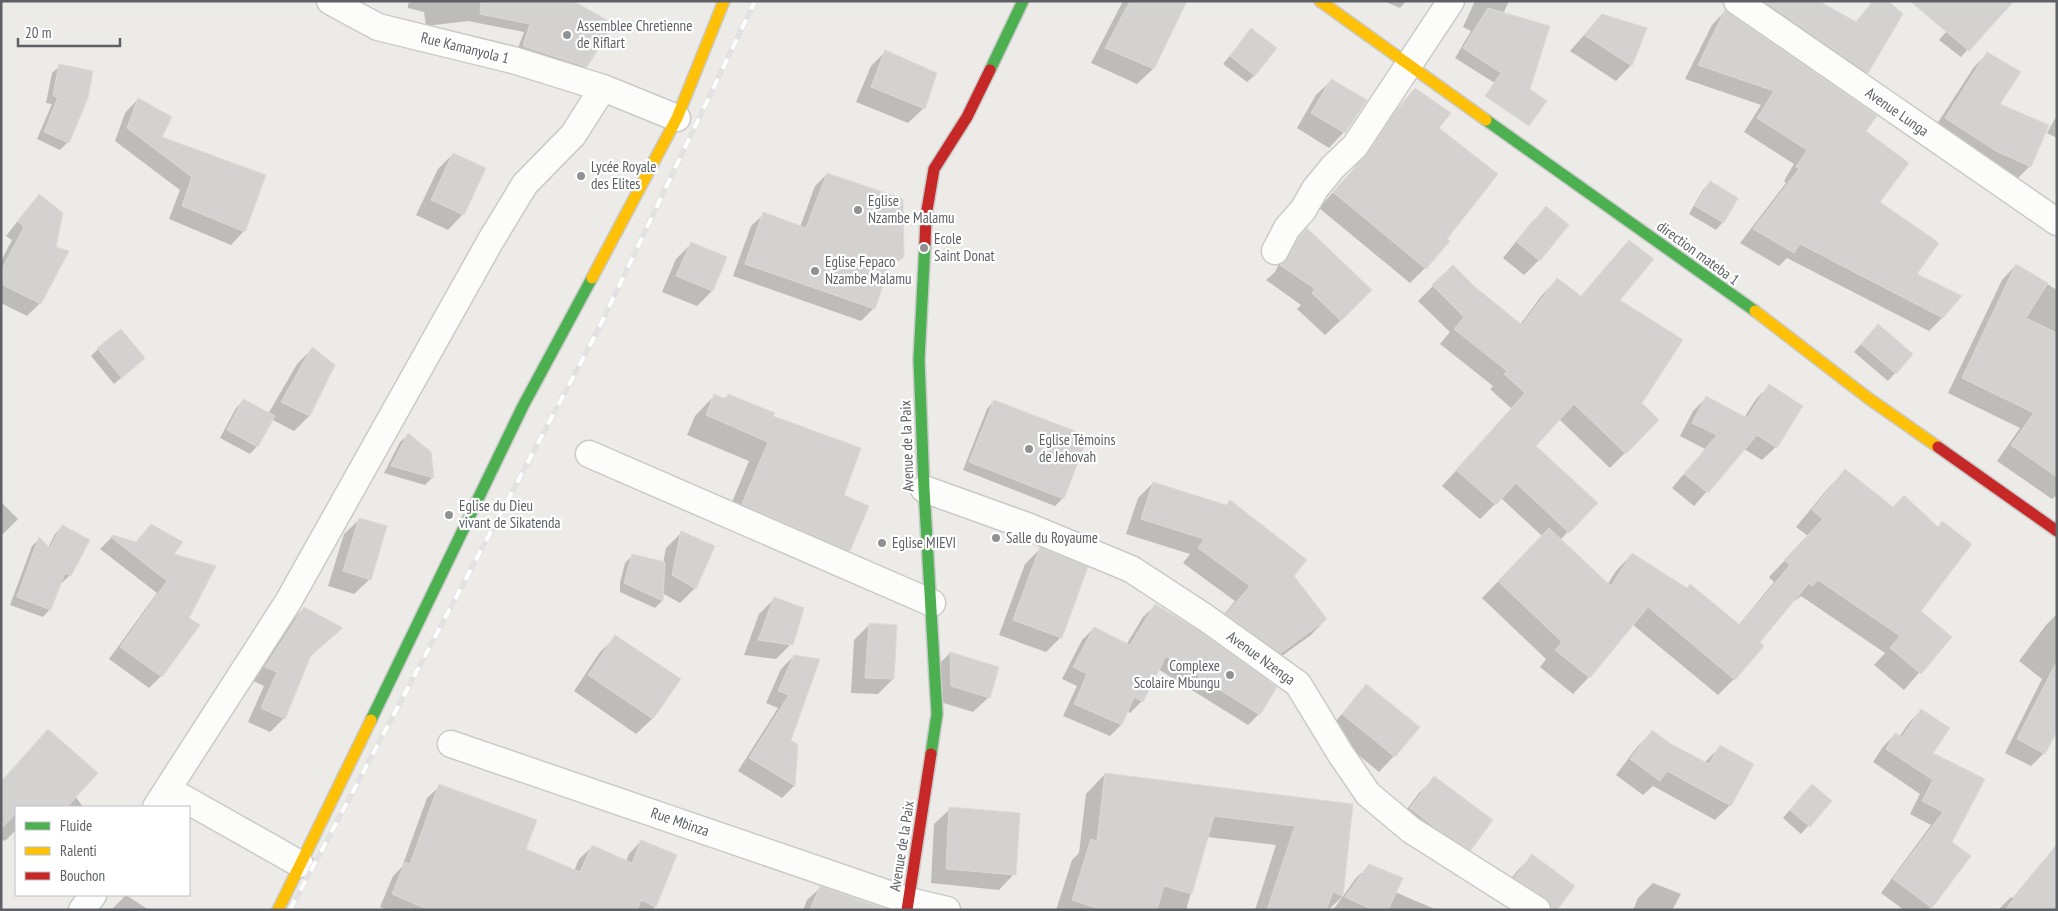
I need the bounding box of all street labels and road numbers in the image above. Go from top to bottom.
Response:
street label: Rue Kamanyola 1 [419,27,511,68]
street label: Avenue Lunga [1862,83,1933,140]
street label: direction mateba 1 [1653,216,1743,289]
street label: Avenue de la Paix [895,400,918,492]
street label: Avenue Nzenga [1223,626,1299,689]
street label: Avenue de la Paix [885,799,918,893]
street label: Rue Mbinza [649,803,712,840]

